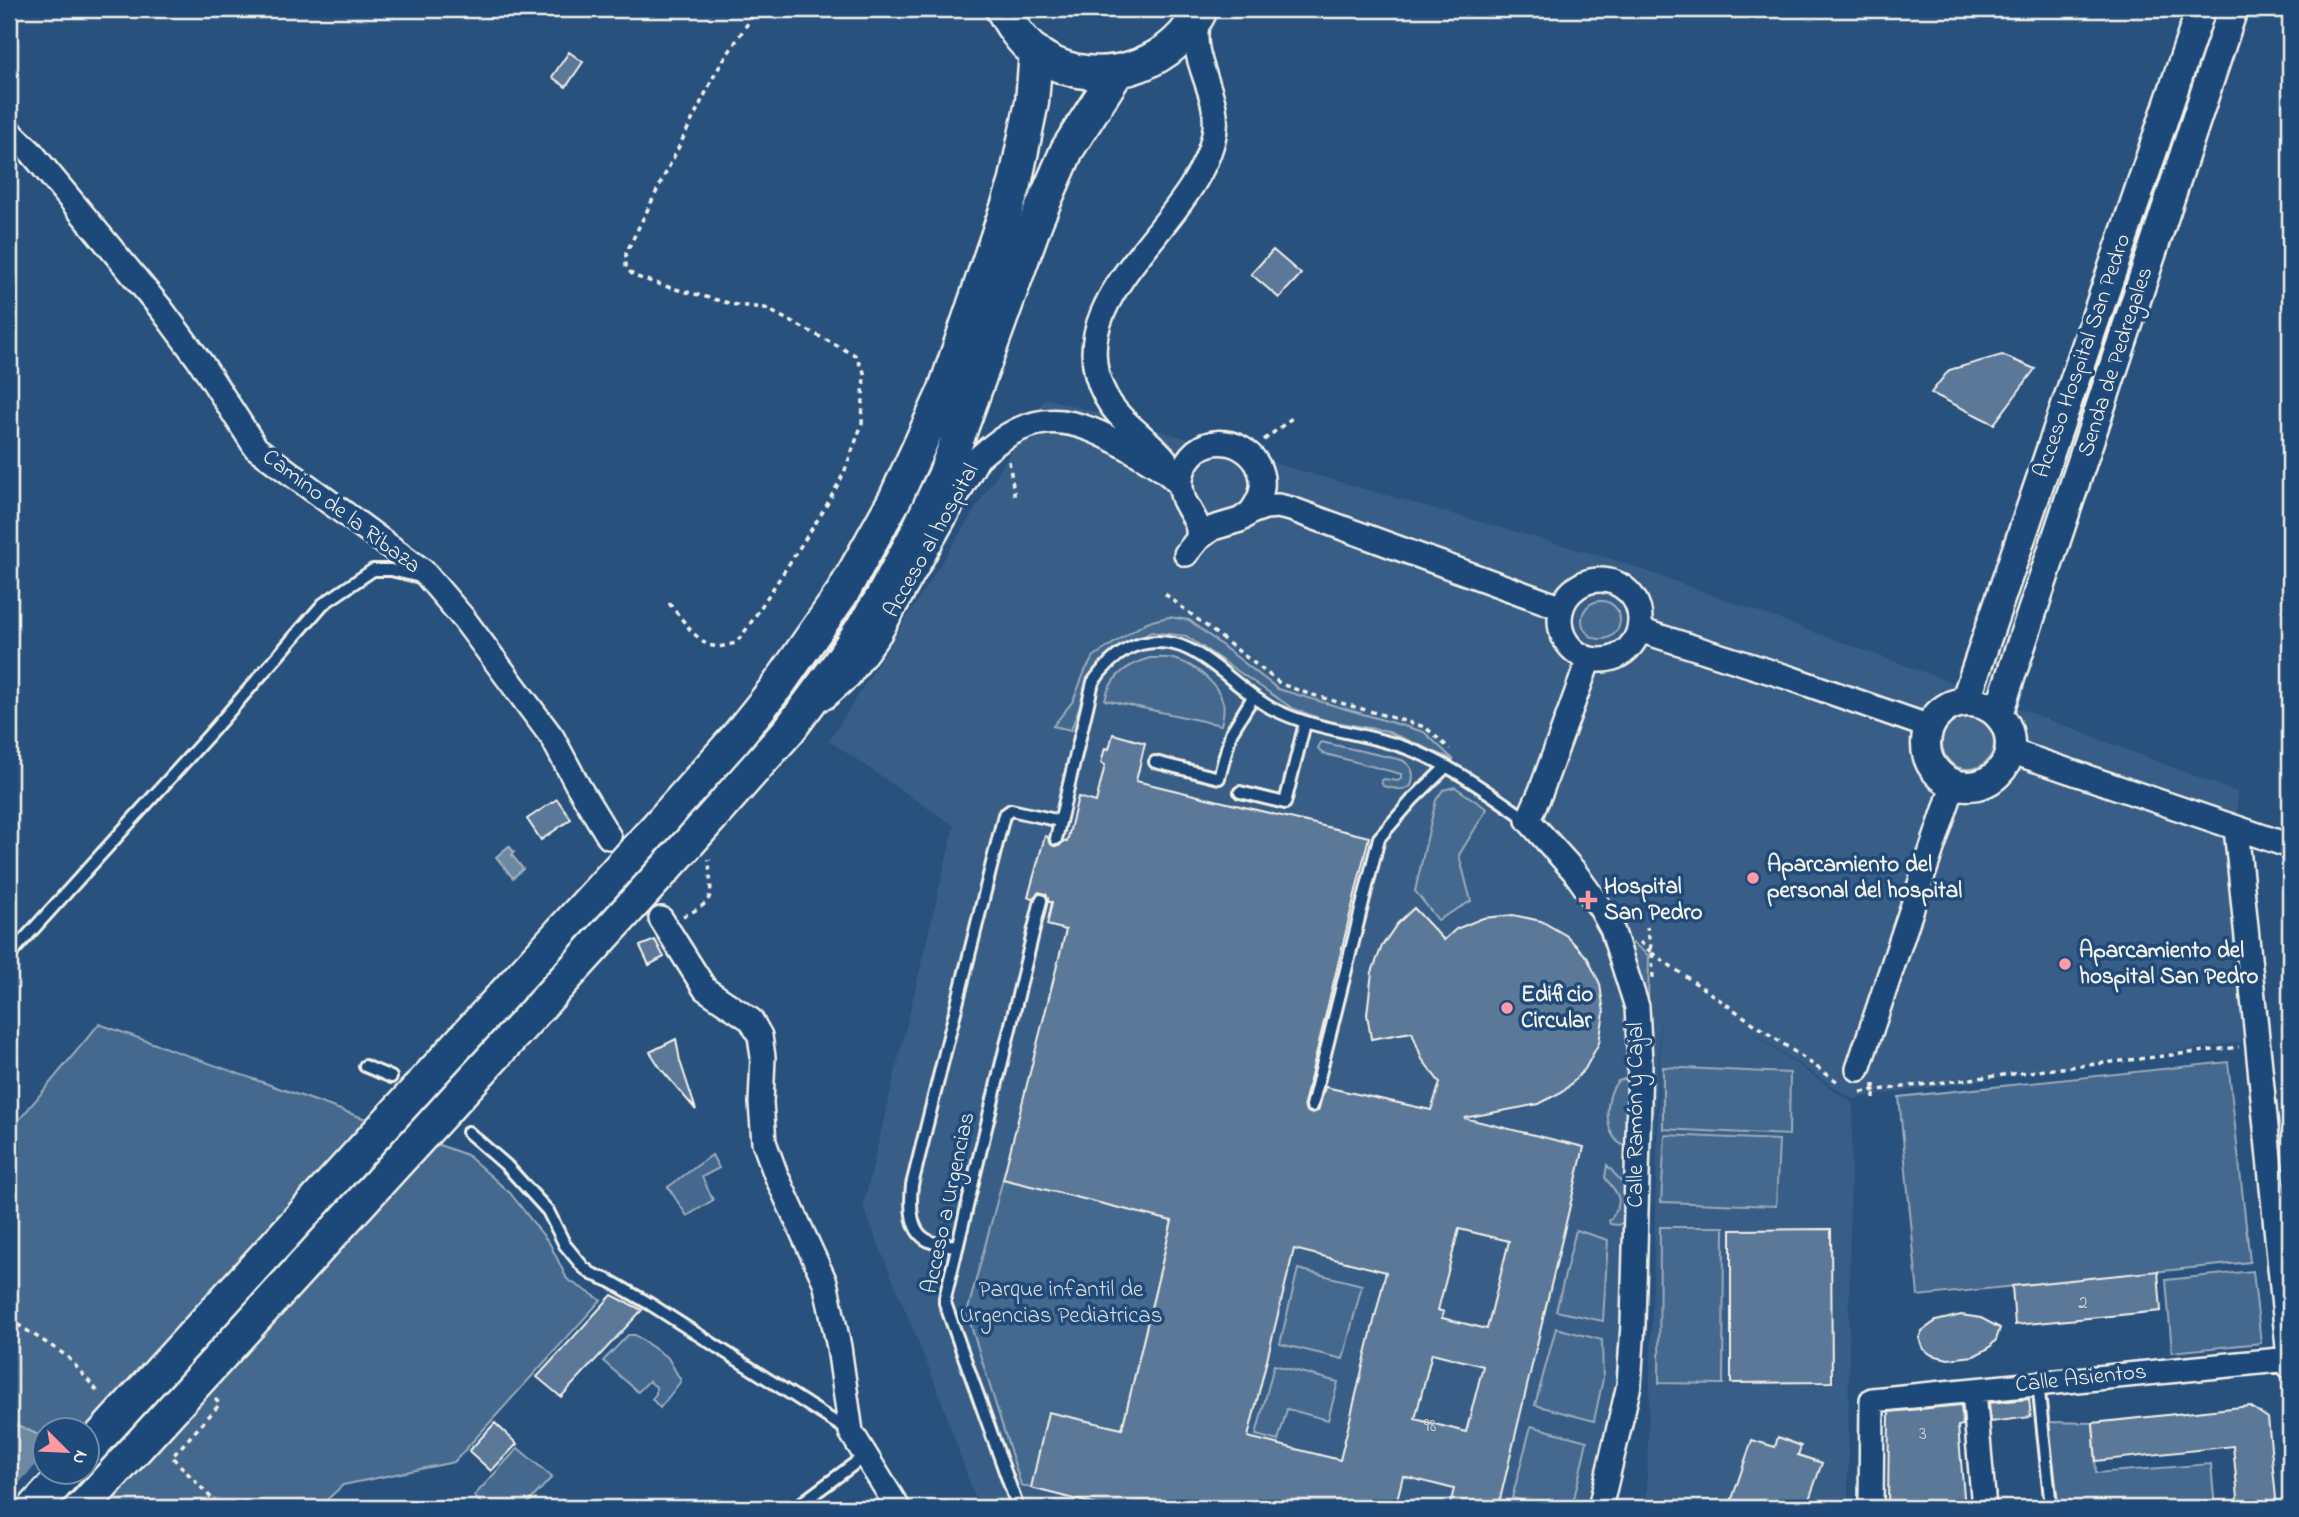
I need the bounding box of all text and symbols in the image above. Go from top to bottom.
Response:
street label: Acceso Hospital San Pedro [2026,229,2140,483]
street label: Senda de Pedregales [2070,263,2163,461]
street label: Camino de la Ribaza [255,441,427,583]
street label: Acceso al hospital [876,458,988,624]
place label: Aparcamiento del personal del hospital [1767,849,1962,908]
marker: Aparcamiento del personal del hospital [1745,870,1761,886]
place label: Hospital San Pedro [1604,871,1703,930]
marker: Hospital San Pedro [1578,890,1598,910]
place label: Aparcamiento del hospital San Pedro [2079,935,2259,994]
marker: Aparcamiento del hospital San Pedro [2057,956,2073,972]
place label: Edificio Circular [1521,979,1593,1038]
marker: Edificio Circular [1499,1000,1515,1016]
street label: Calle Ramón y Cajal [1620,1022,1655,1208]
street label: Acceso a Urgencias [914,1109,985,1297]
park label: Parque infantil de Urgencias Pediatricas [960,1274,1162,1334]
house number: 2 [2078,1290,2088,1317]
street label: Calle Asientos [2014,1356,2148,1402]
house number: 98 [1424,1413,1436,1440]
north arrow [32,1416,102,1486]
house number: 3 [1919,1421,1927,1448]
text: N [64,1446,94,1468]

